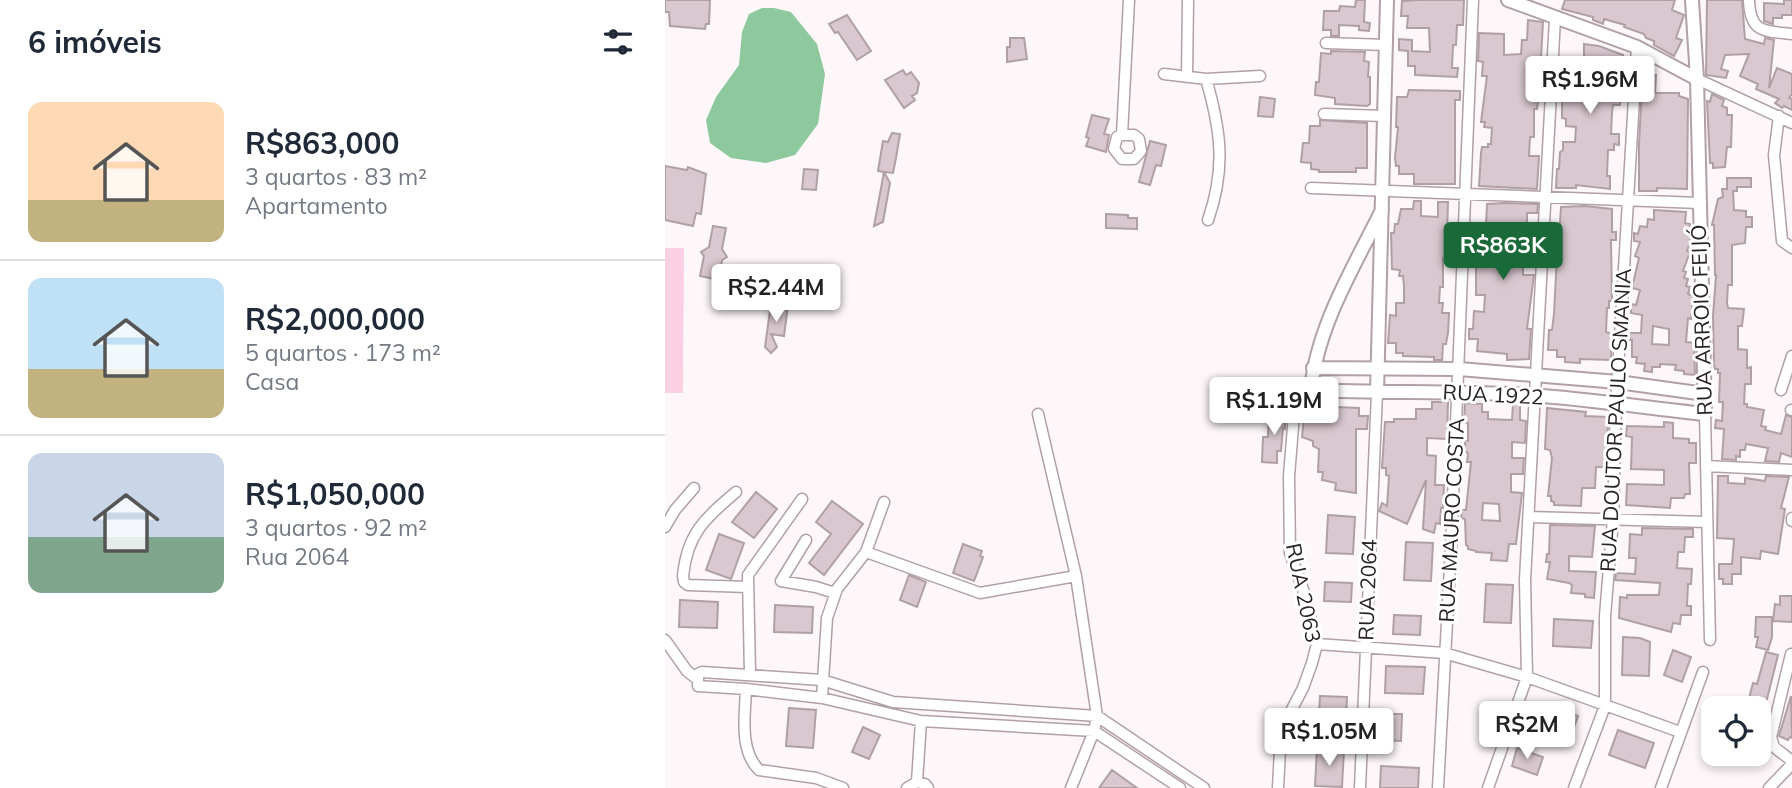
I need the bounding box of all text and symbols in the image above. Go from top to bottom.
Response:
text: 6 imóveis [28,23,162,61]
icon: filters [599,23,637,61]
pin: R$1.96M [1525,57,1655,116]
text: R$1.96M [1541,64,1639,93]
text: R$863,000 [245,124,400,162]
icon: home [84,130,168,214]
text: 3 quartos · 83 m² [245,162,427,191]
text: Apartamento [245,191,388,220]
pin: R$863K [1446,222,1560,282]
street label: RUA ARROIO FEIJÓ [1685,224,1717,416]
text: R$863K [1460,230,1546,259]
pin: R$2.44M [711,264,841,324]
street label: RUA DOUTOR PAULO SMANIA [1594,267,1636,573]
text: R$2.44M [727,272,825,301]
text: R$2,000,000 [245,300,425,338]
icon: home [84,306,168,390]
text: 5 quartos · 173 m² [245,338,441,367]
text: Casa [245,367,299,396]
pin: R$1.19M [1209,378,1339,437]
street label: RUA 1922 [1442,378,1544,410]
text: R$1.19M [1225,385,1323,414]
street label: RUA MAURO COSTA [1433,416,1469,623]
text: R$1,050,000 [245,475,425,513]
icon: home [84,481,168,565]
text: 3 quartos · 92 m² [245,513,427,542]
street label: RUA 2064 [1352,539,1382,641]
street label: RUA 2063 [1281,541,1327,645]
text: Rua 2064 [245,542,349,571]
map controls [1701,696,1771,766]
button: locate [1701,696,1771,766]
pin: R$2M [1486,702,1568,761]
pin: R$1.05M [1264,708,1394,768]
text: R$2M [1495,709,1559,738]
text: R$1.05M [1280,716,1378,745]

